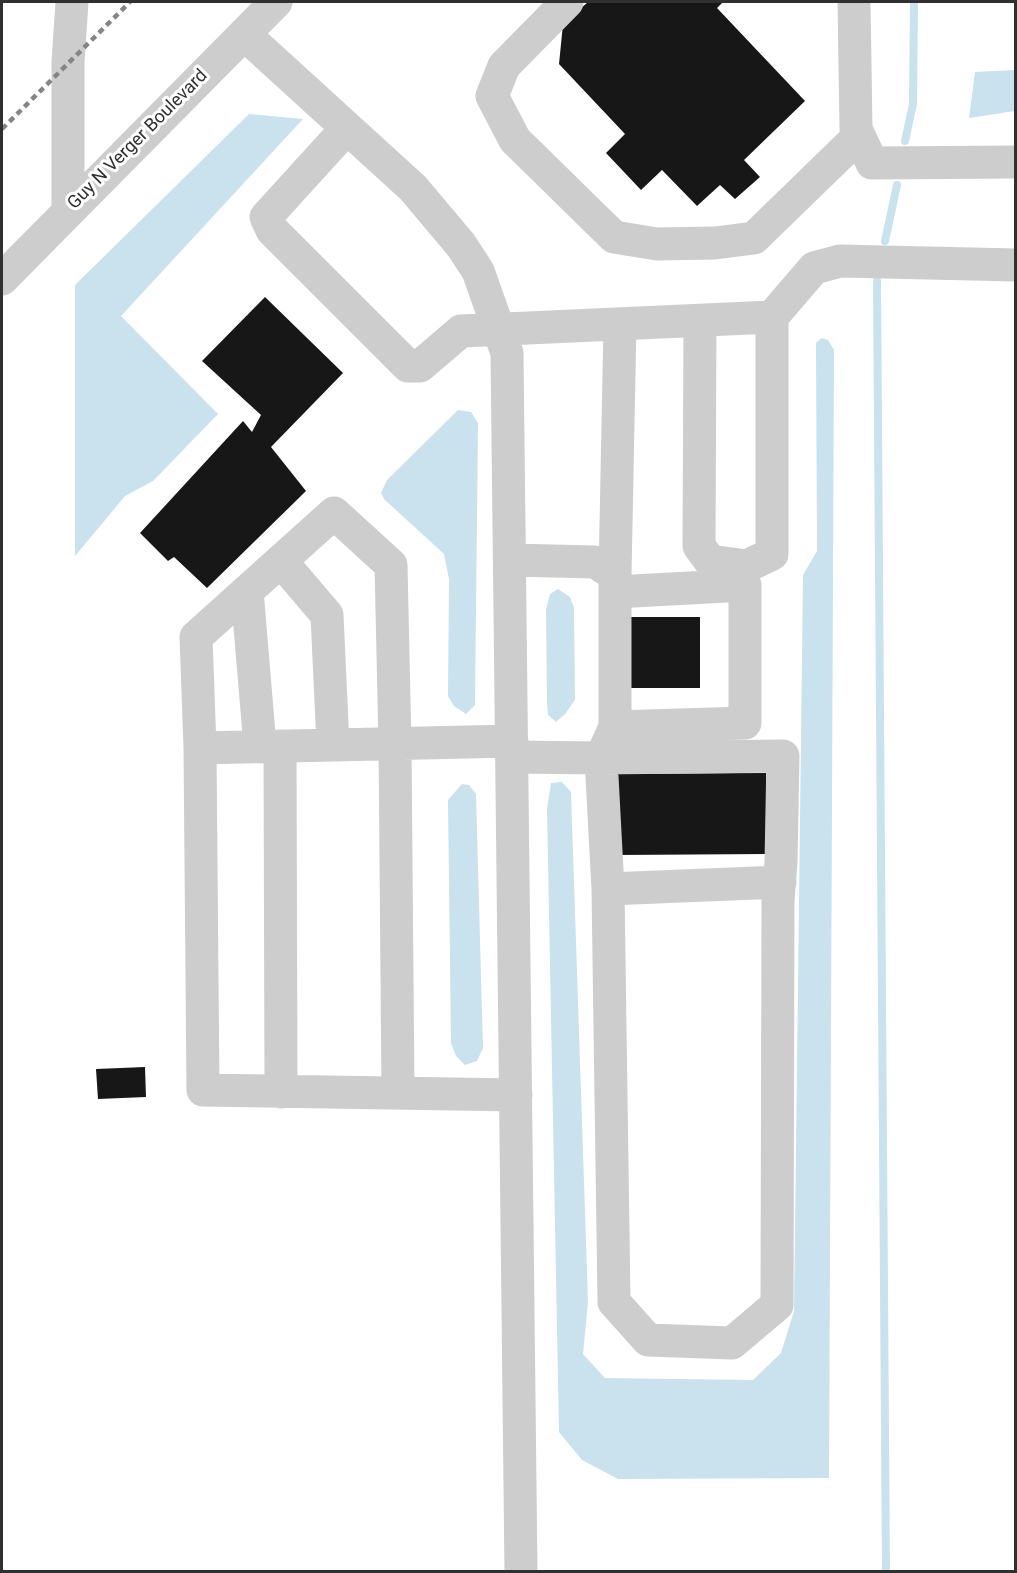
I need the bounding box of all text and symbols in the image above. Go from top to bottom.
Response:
street label: Guy N Verger Boulevard [64,66,212,214]

